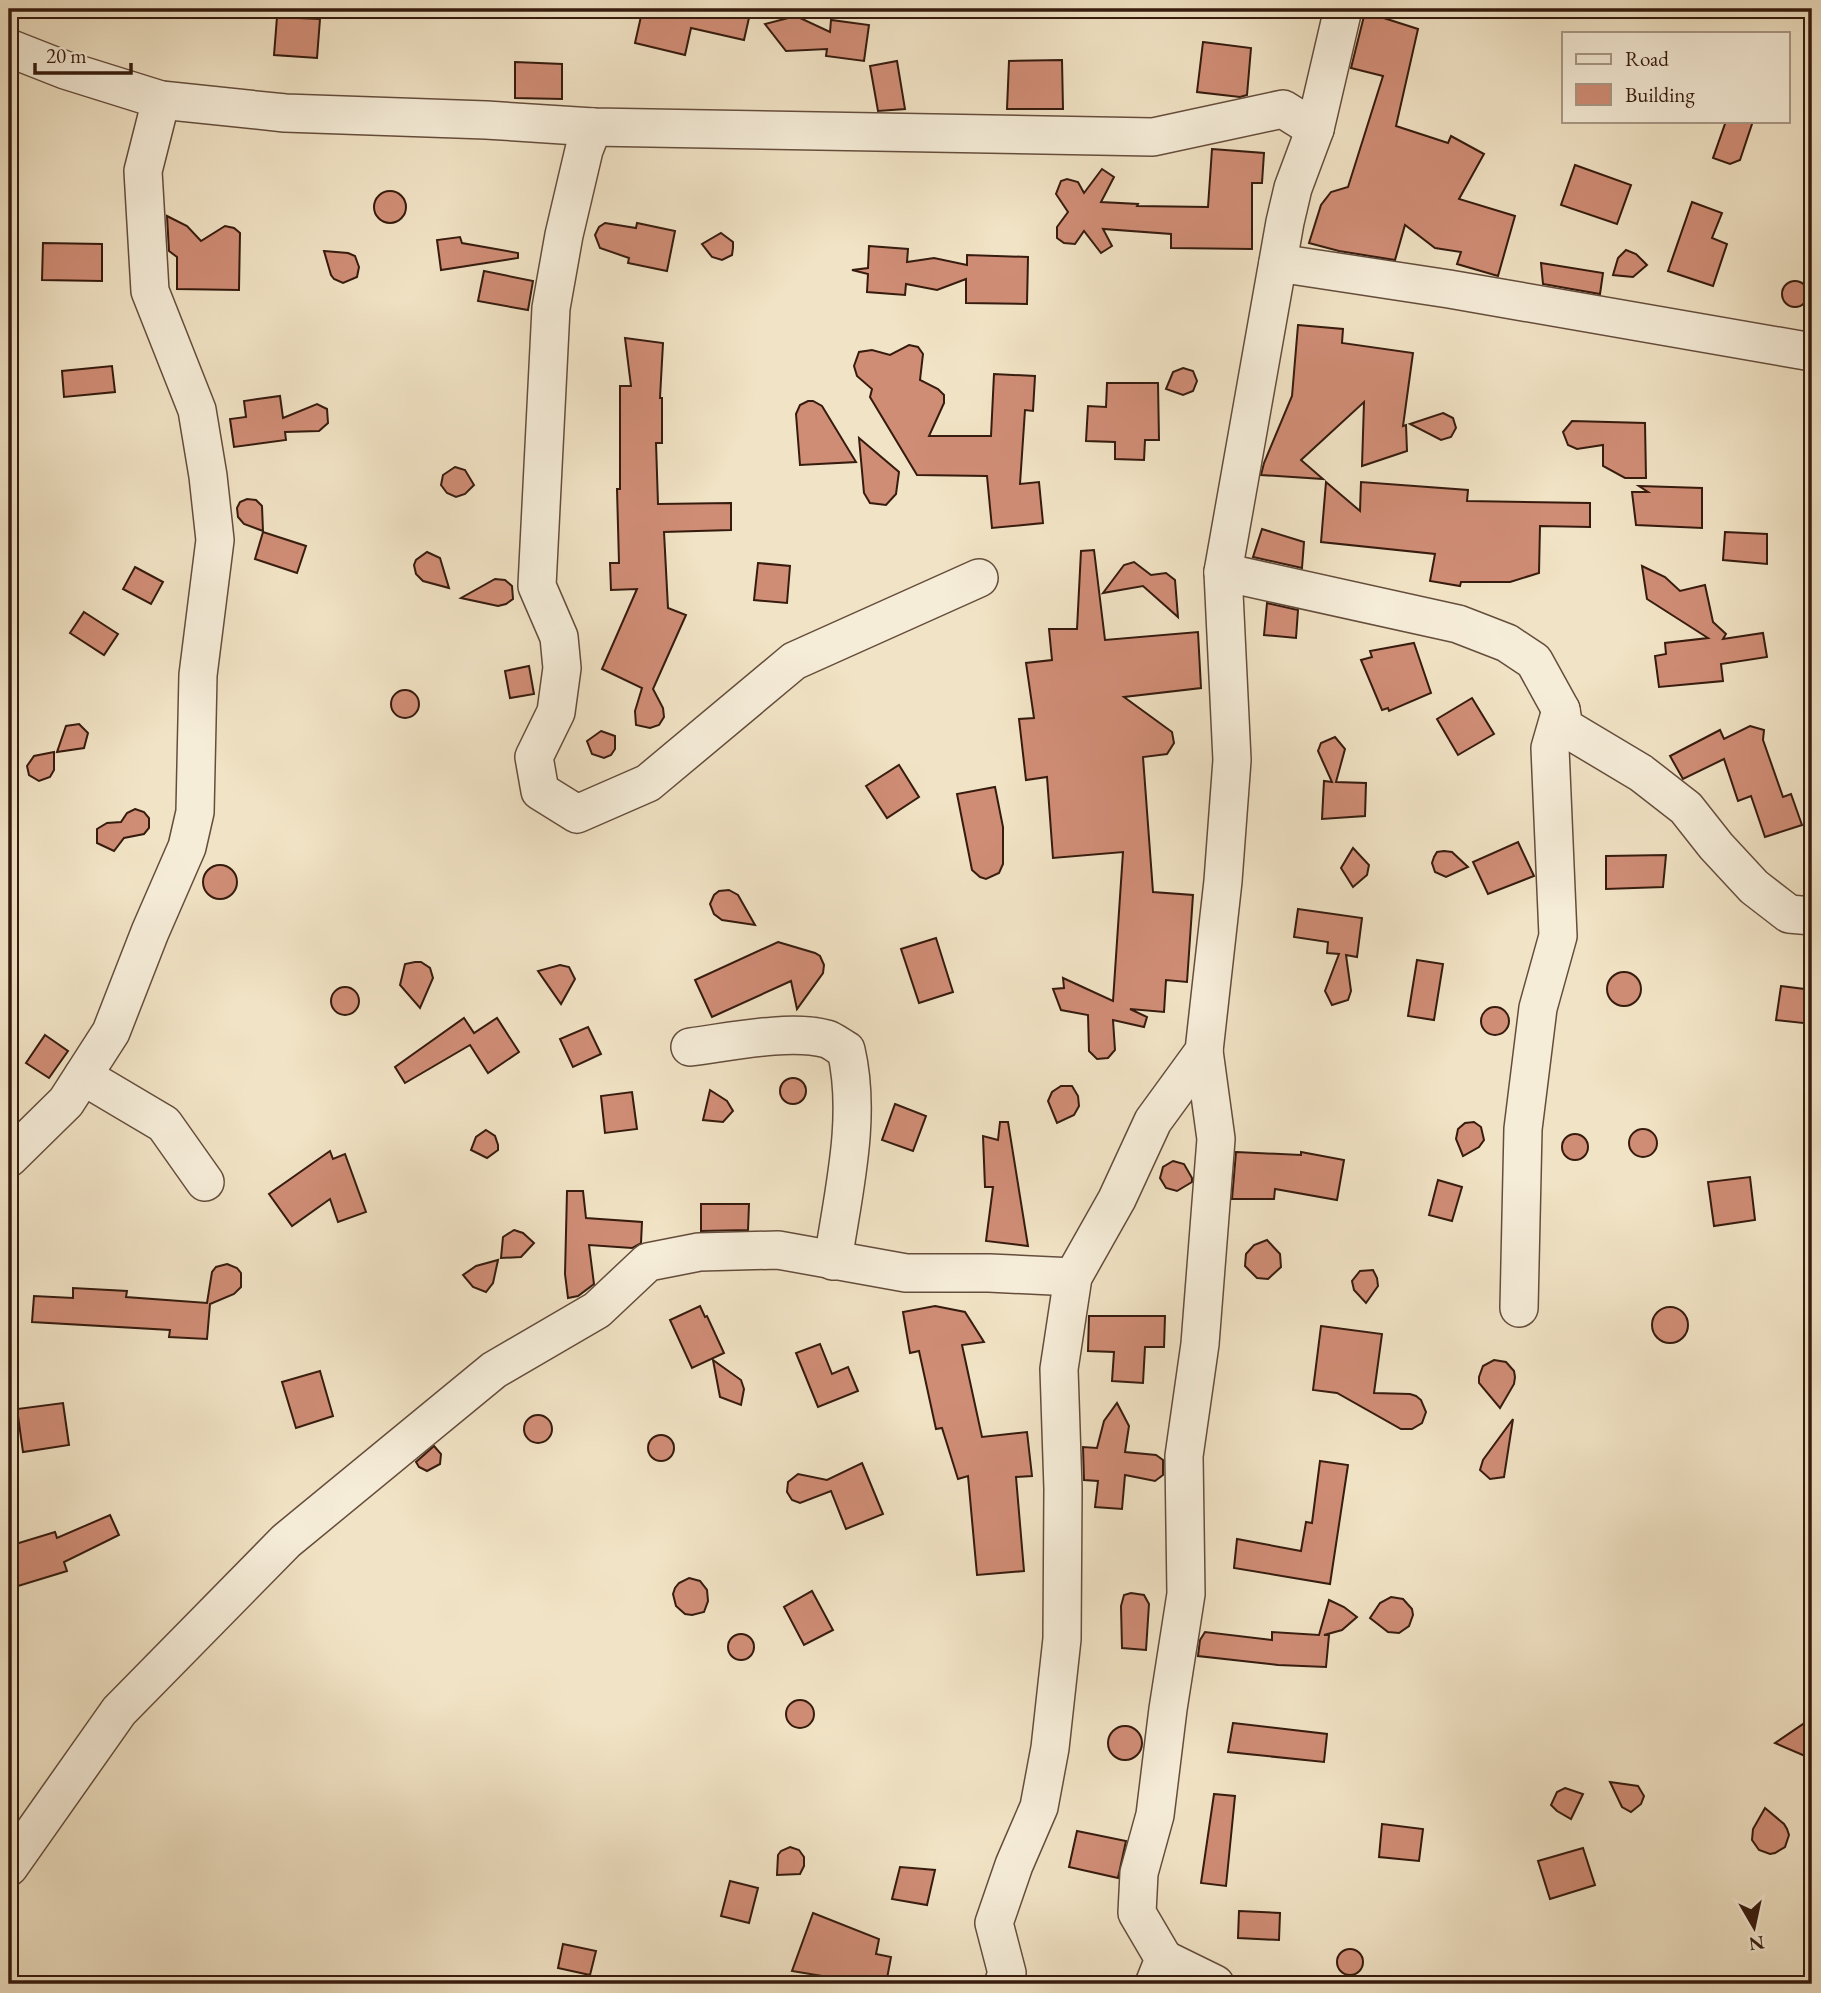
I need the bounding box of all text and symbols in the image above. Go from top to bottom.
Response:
scale bar [35,32,131,76]
legend [1562,32,1790,122]
text: 20 m [46,42,87,69]
text: Road [1625,45,1669,72]
text: Building [1625,81,1695,108]
north arrow [1720,1892,1790,1962]
text: N [1746,1930,1766,1957]

